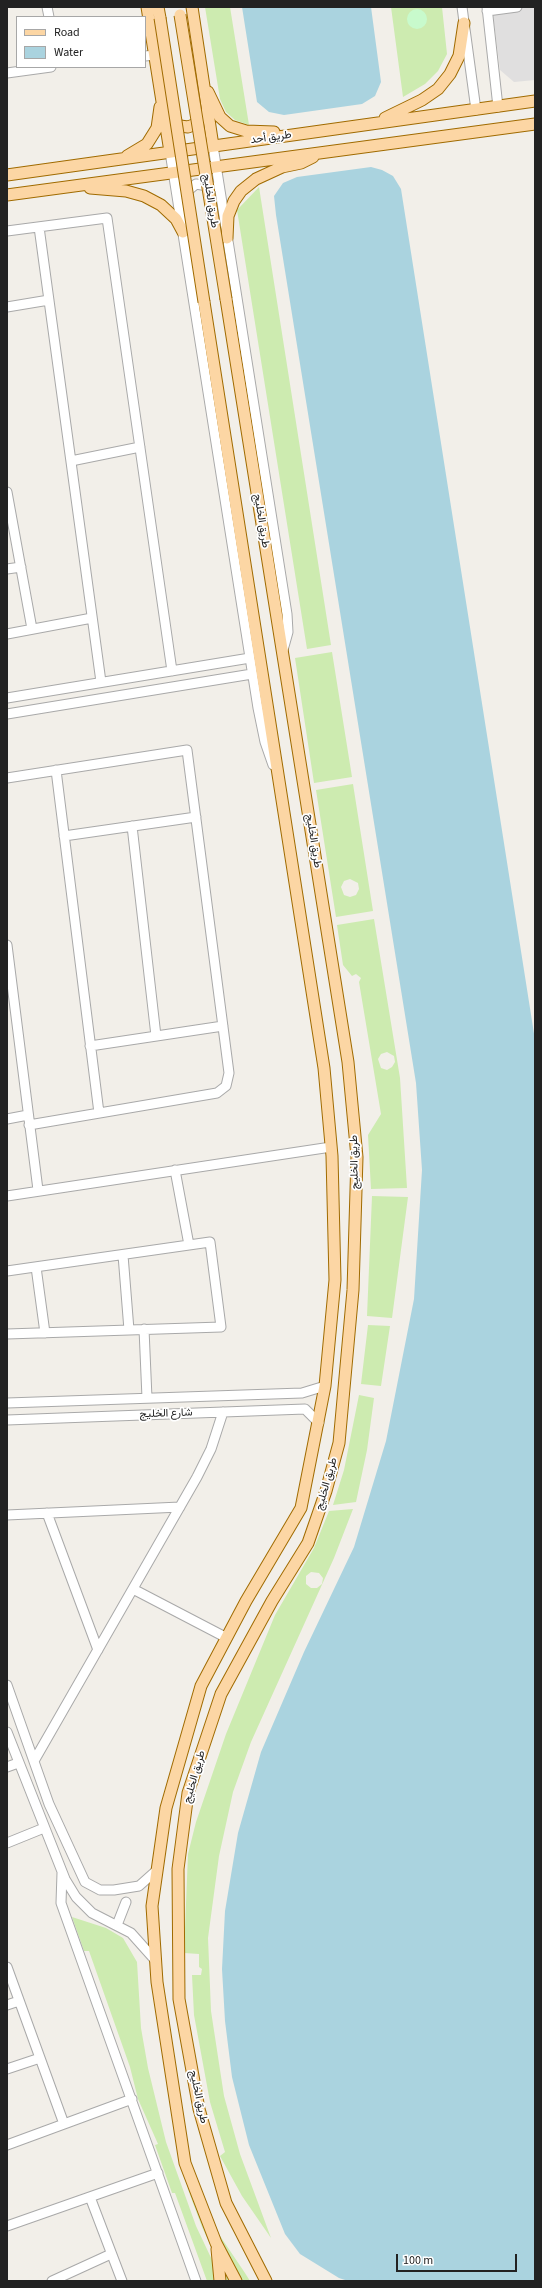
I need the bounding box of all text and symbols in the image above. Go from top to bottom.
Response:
legend [16,16,146,68]
text: Road [54,24,80,41]
text: Water [54,44,83,61]
street label: طريق أحد [250,129,292,147]
street label: طريق الخليج [199,173,221,229]
street label: طريق الخليج [250,493,272,549]
street label: طريق الخليج [302,813,324,869]
street label: طريق الخليج [348,1135,362,1189]
street label: شارع الخليج [139,1406,193,1422]
street label: طريق الخليج [313,1456,341,1512]
street label: طريق الخليج [181,1749,209,1805]
street label: طريق الخليج [186,2069,210,2125]
scale bar [398,2246,519,2272]
text: 100 m [403,2252,433,2269]

